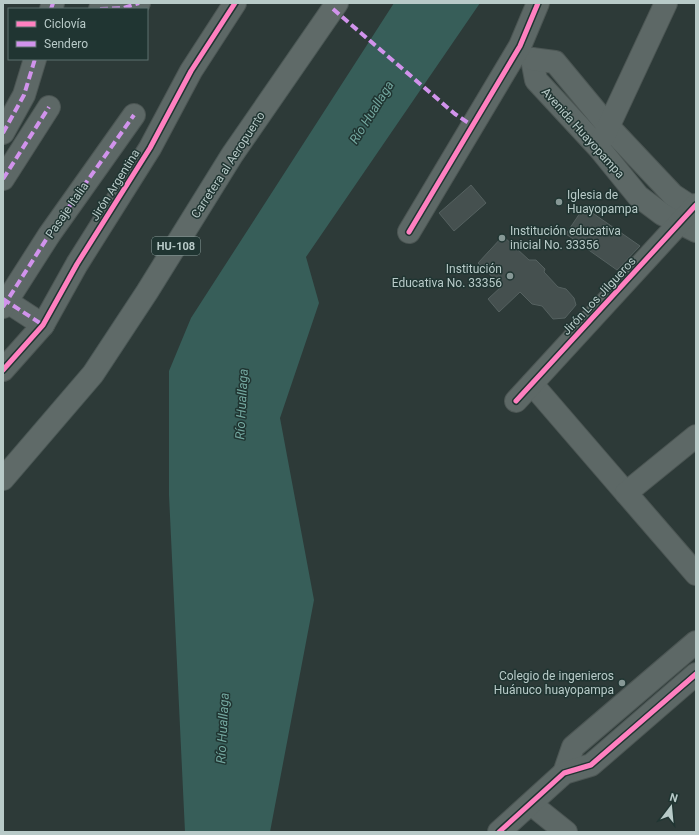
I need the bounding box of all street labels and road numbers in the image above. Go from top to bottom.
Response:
street label: Avenida Huayopampa [539,85,627,181]
street label: Carretera al Aeropuerto [188,109,268,221]
street label: Jirón Argentina [87,147,143,223]
street label: Pasaje Italia [43,179,91,241]
road number: HU-108 [152,237,200,255]
street label: Jirón Los Jilgueros [559,254,639,338]

